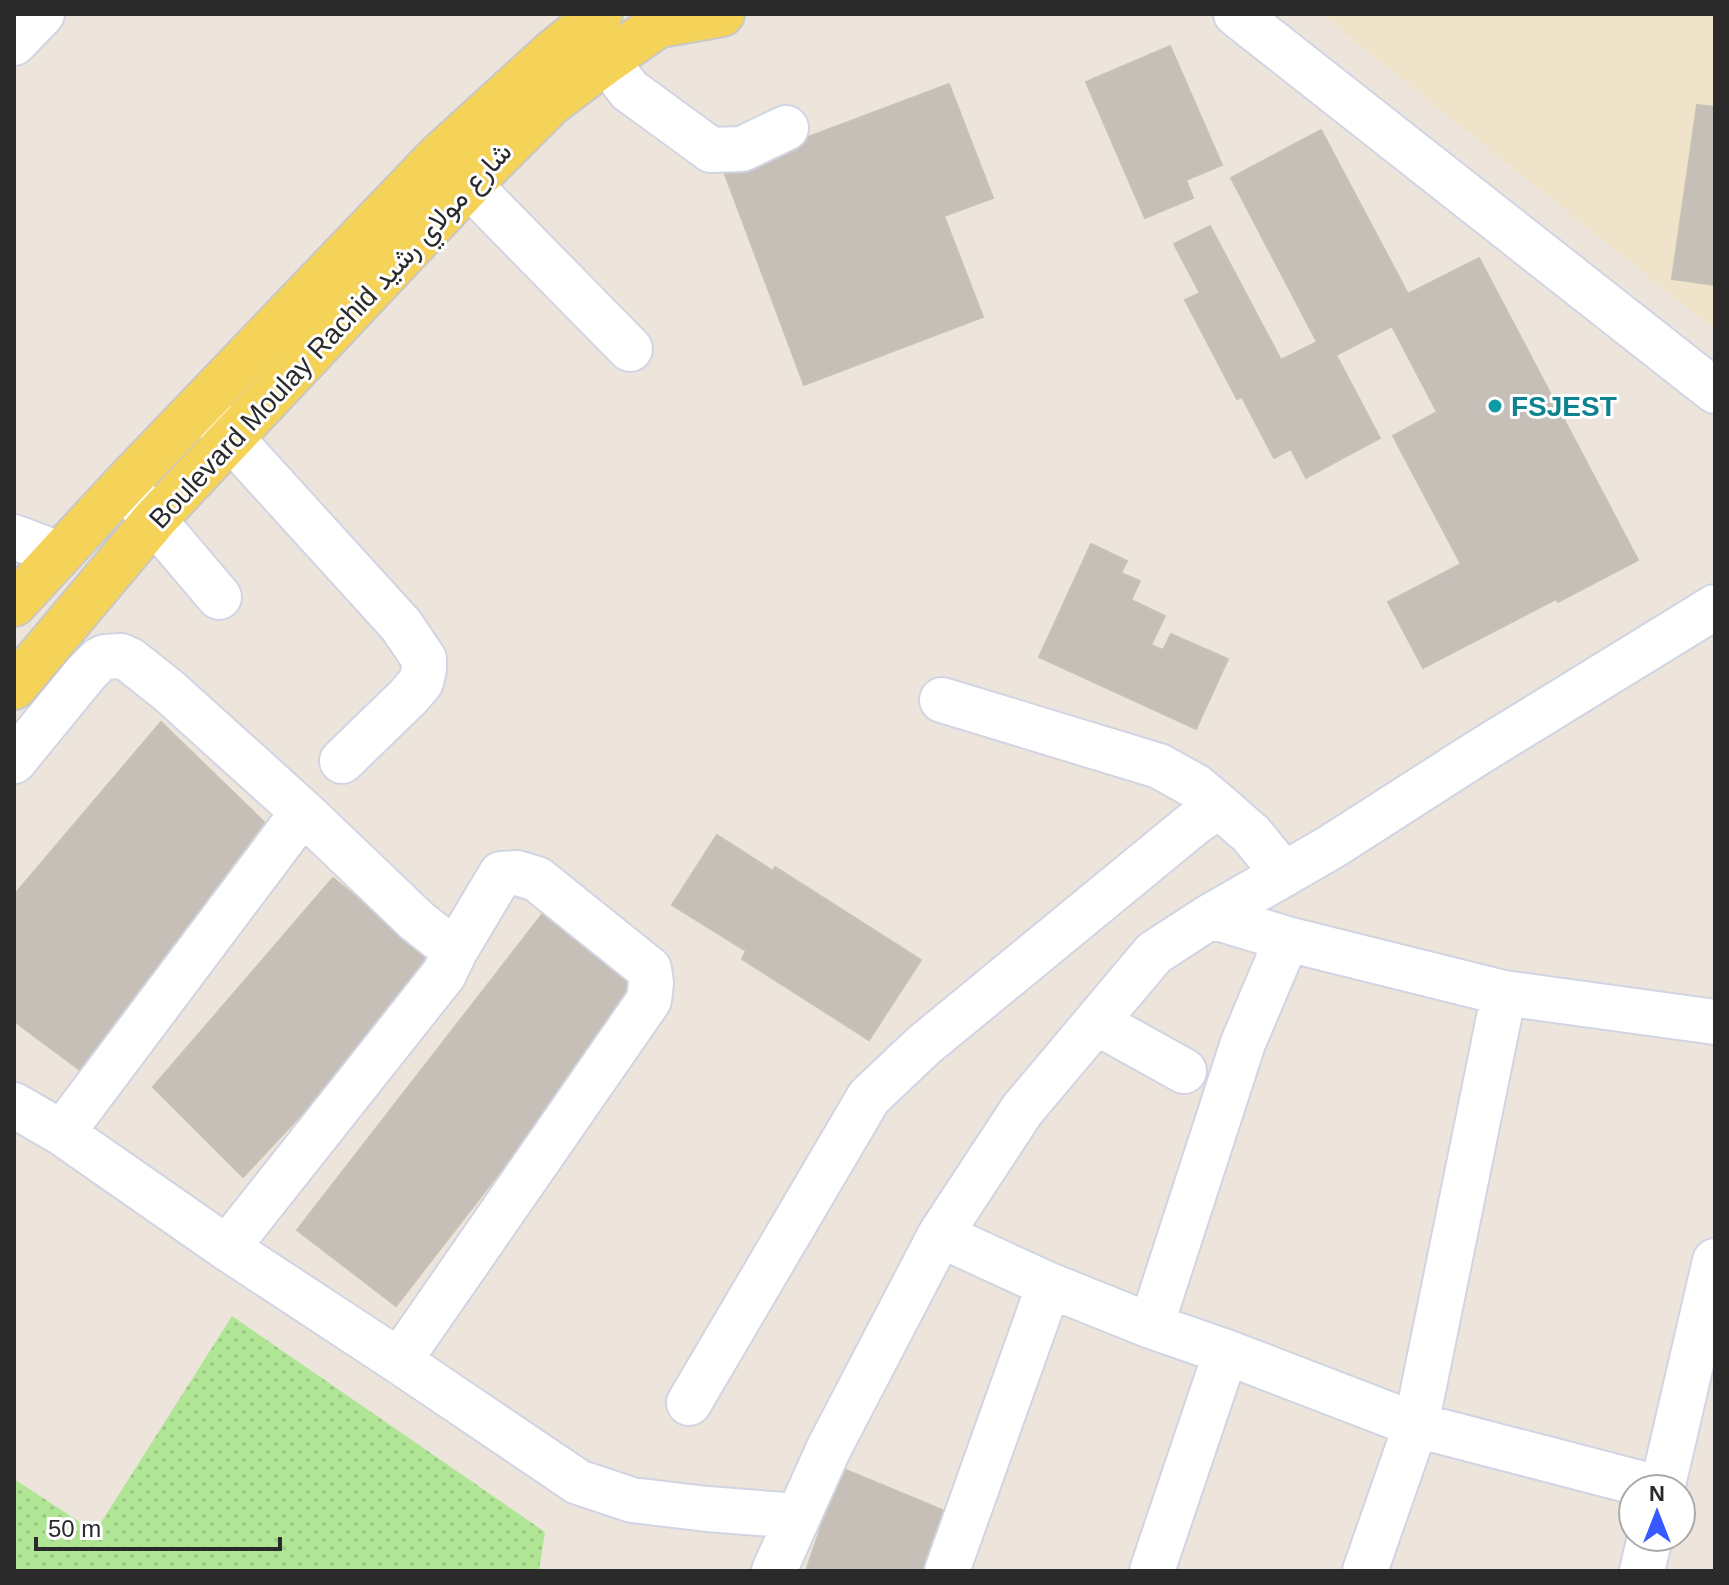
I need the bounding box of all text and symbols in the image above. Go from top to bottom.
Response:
street label: Boulevard Moulay Rachid شارع مولاي رشيد [143,136,523,539]
place label: FSJEST [1511,391,1617,422]
marker: FSJEST [1486,397,1504,415]
north arrow [1617,1473,1697,1553]
text: N [1649,1481,1665,1506]
scale bar [36,1501,280,1551]
text: 50 m [48,1515,101,1542]

